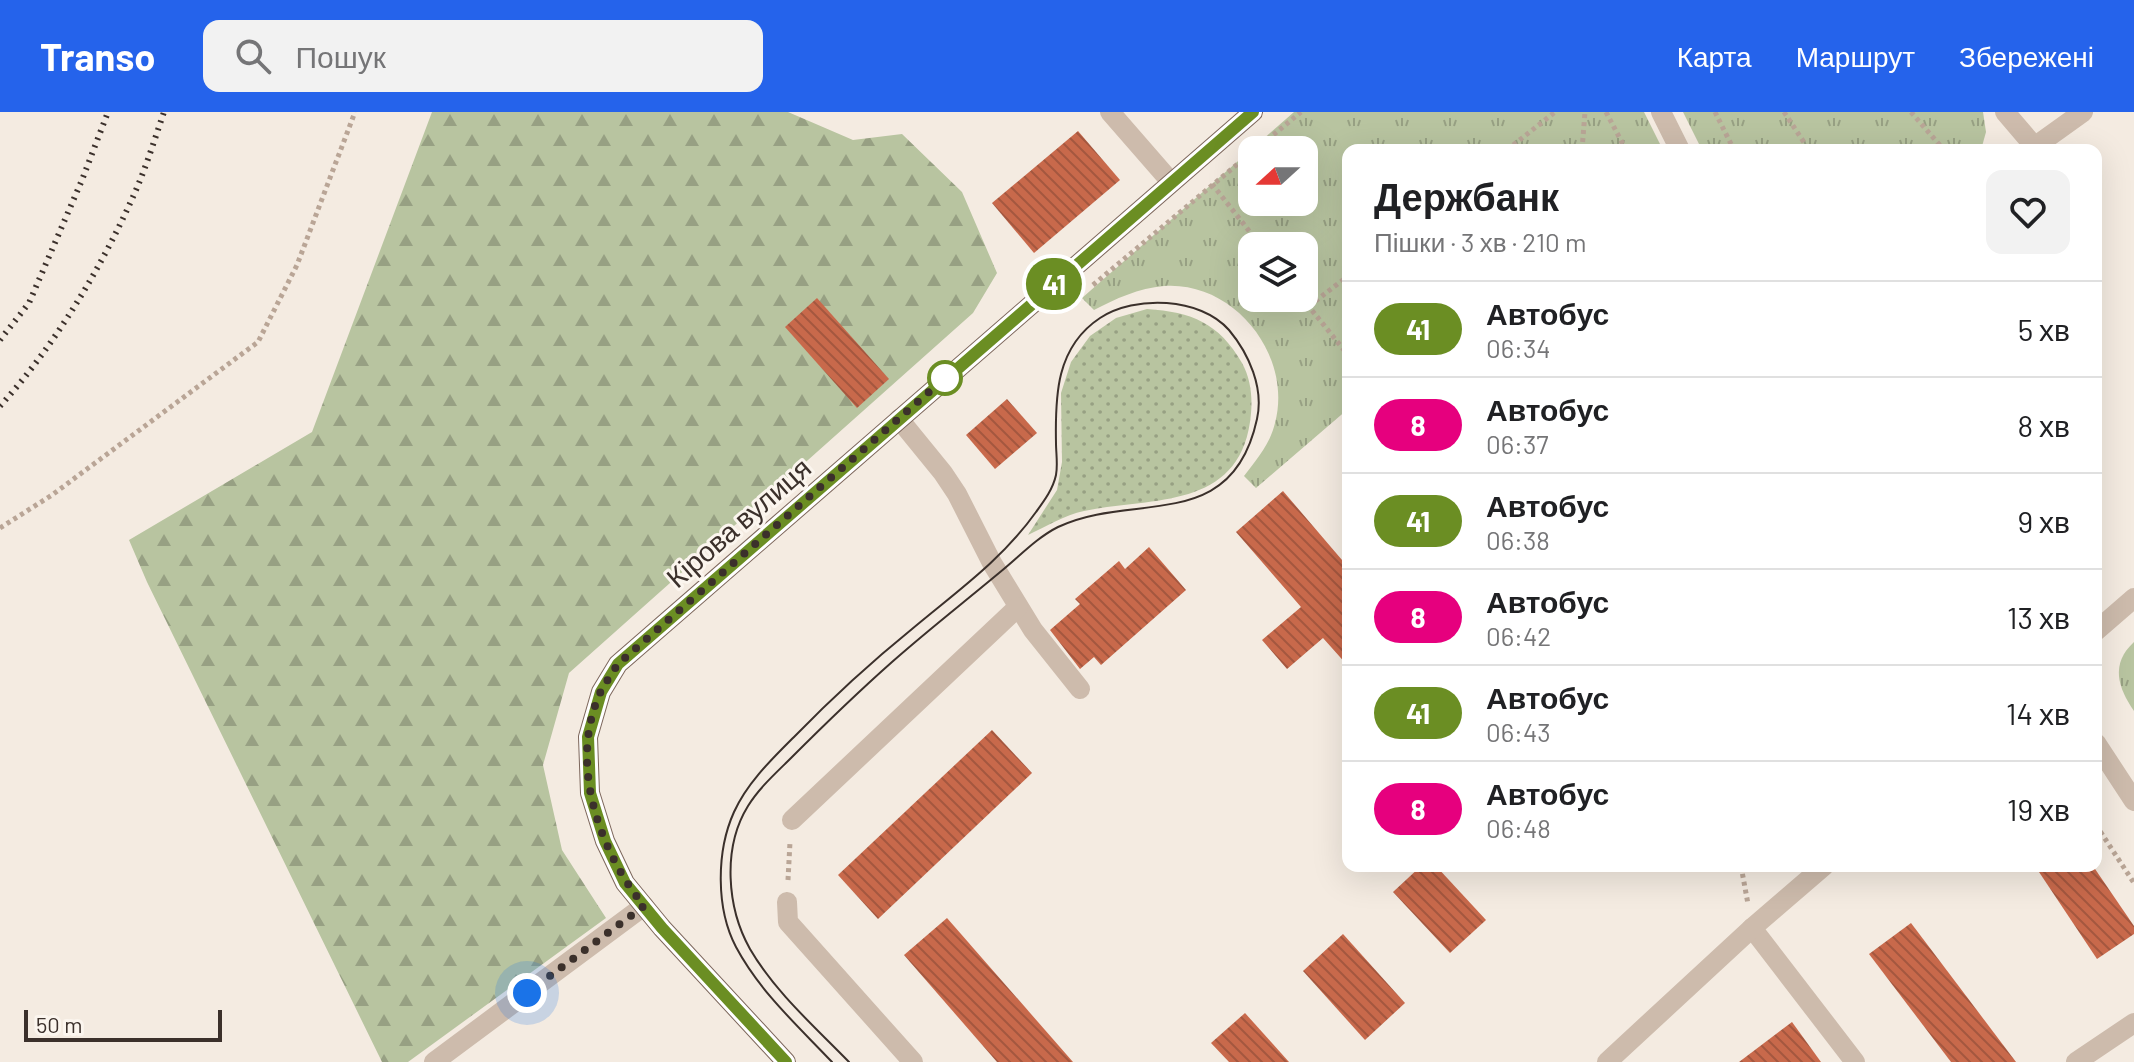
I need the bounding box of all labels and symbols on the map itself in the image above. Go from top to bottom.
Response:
north arrow [1238,136,1318,216]
line badge: 41 [1018,258,1090,310]
unlabelled marker [928,361,962,395]
street label: Кірова вулиця [659,450,817,594]
your location [507,973,547,1013]
scale bar [24,1006,222,1042]

